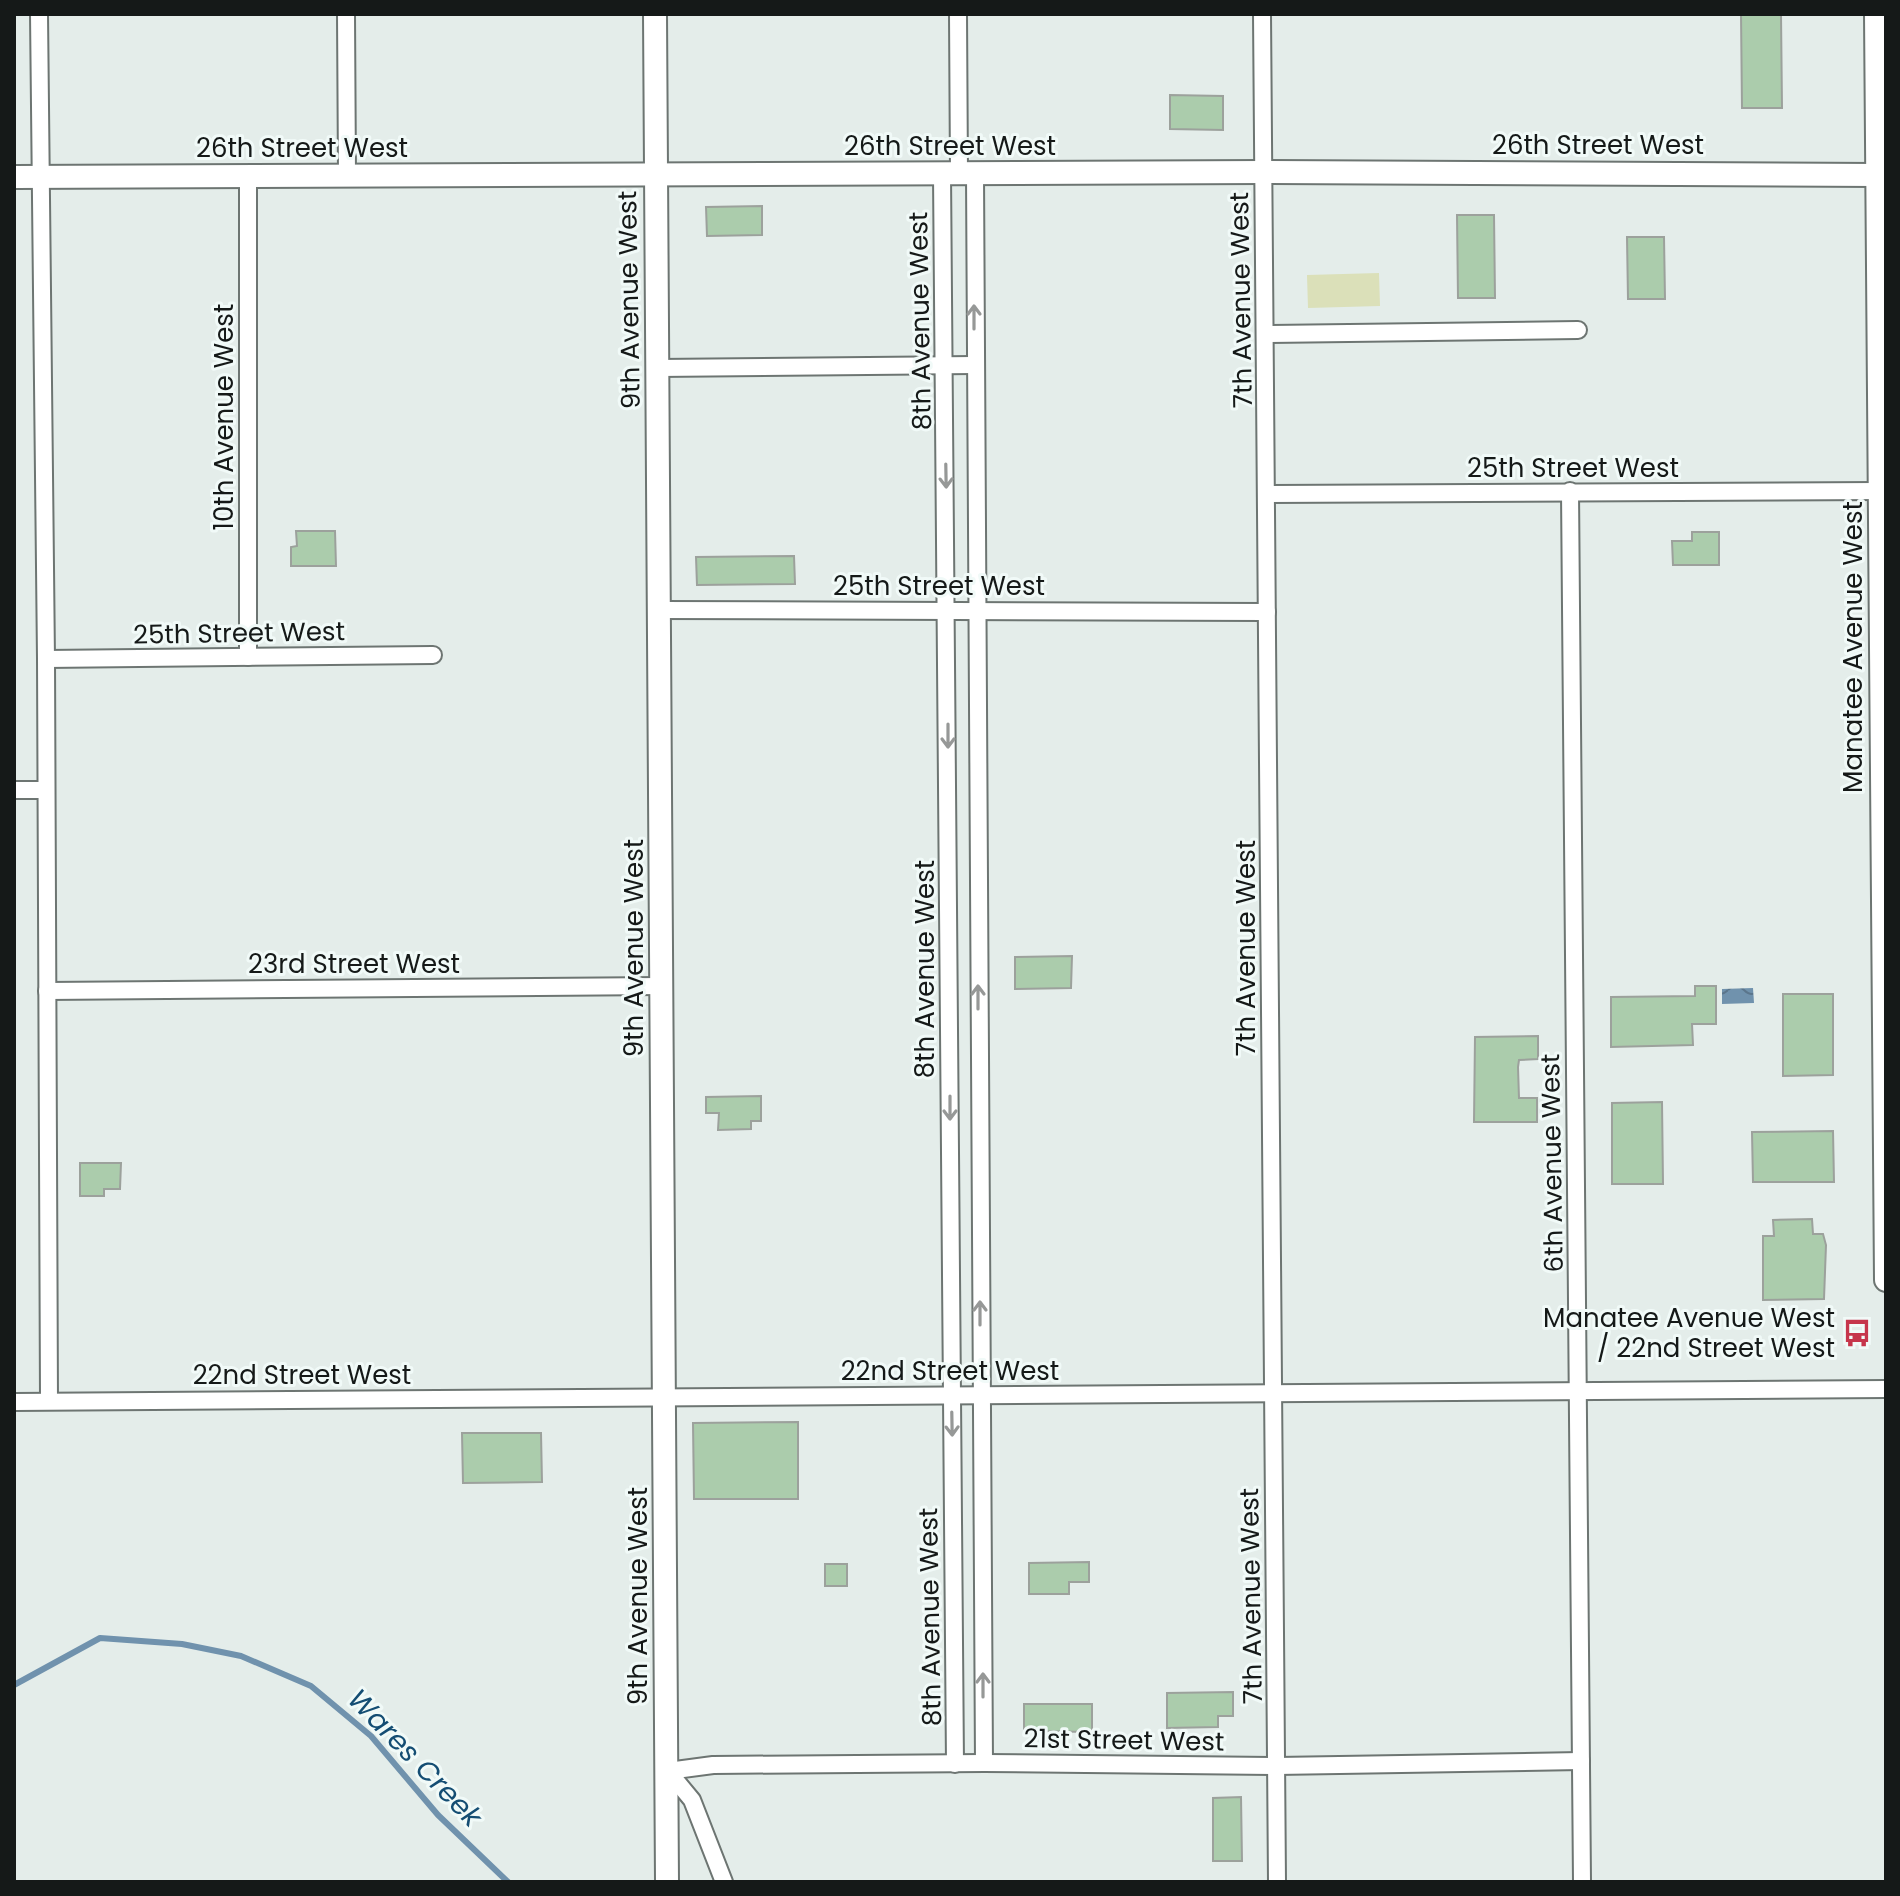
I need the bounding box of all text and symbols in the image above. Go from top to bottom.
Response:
street label: 26th Street West [1492,127,1704,163]
street label: 26th Street West [844,128,1056,164]
street label: 26th Street West [196,130,408,166]
street label: 9th Avenue West [609,190,649,410]
street label: 7th Avenue West [1221,192,1261,408]
street label: 8th Avenue West [900,211,940,431]
street label: 10th Avenue West [206,304,242,530]
one-way arrow [966,304,982,331]
street label: 25th Street West [1467,450,1679,486]
one-way arrow [938,462,954,489]
street label: Manatee Avenue West [1835,501,1871,793]
street label: 25th Street West [833,568,1045,604]
street label: 25th Street West [133,613,345,653]
one-way arrow [940,722,956,749]
street label: 9th Avenue West [616,839,652,1057]
street label: 7th Avenue West [1228,840,1264,1056]
street label: 8th Avenue West [907,860,943,1078]
street label: 23rd Street West [248,946,460,982]
one-way arrow [970,984,986,1011]
street label: 6th Avenue West [1532,1053,1572,1273]
one-way arrow [942,1094,958,1121]
one-way arrow [972,1300,988,1327]
place label: Manatee Avenue West / 22nd Street West [1543,1300,1835,1366]
bus stop icon: Manatee Avenue West / 22nd Street West [1842,1318,1872,1348]
street label: 22nd Street West [841,1353,1059,1389]
street label: 22nd Street West [193,1357,411,1393]
one-way arrow [944,1410,960,1437]
street label: 9th Avenue West [620,1487,656,1705]
street label: 7th Avenue West [1231,1488,1271,1704]
street label: 8th Avenue West [910,1507,950,1727]
one-way arrow [975,1672,991,1699]
water label: Wares Creek [339,1680,492,1837]
street label: 21st Street West [1023,1720,1225,1760]

